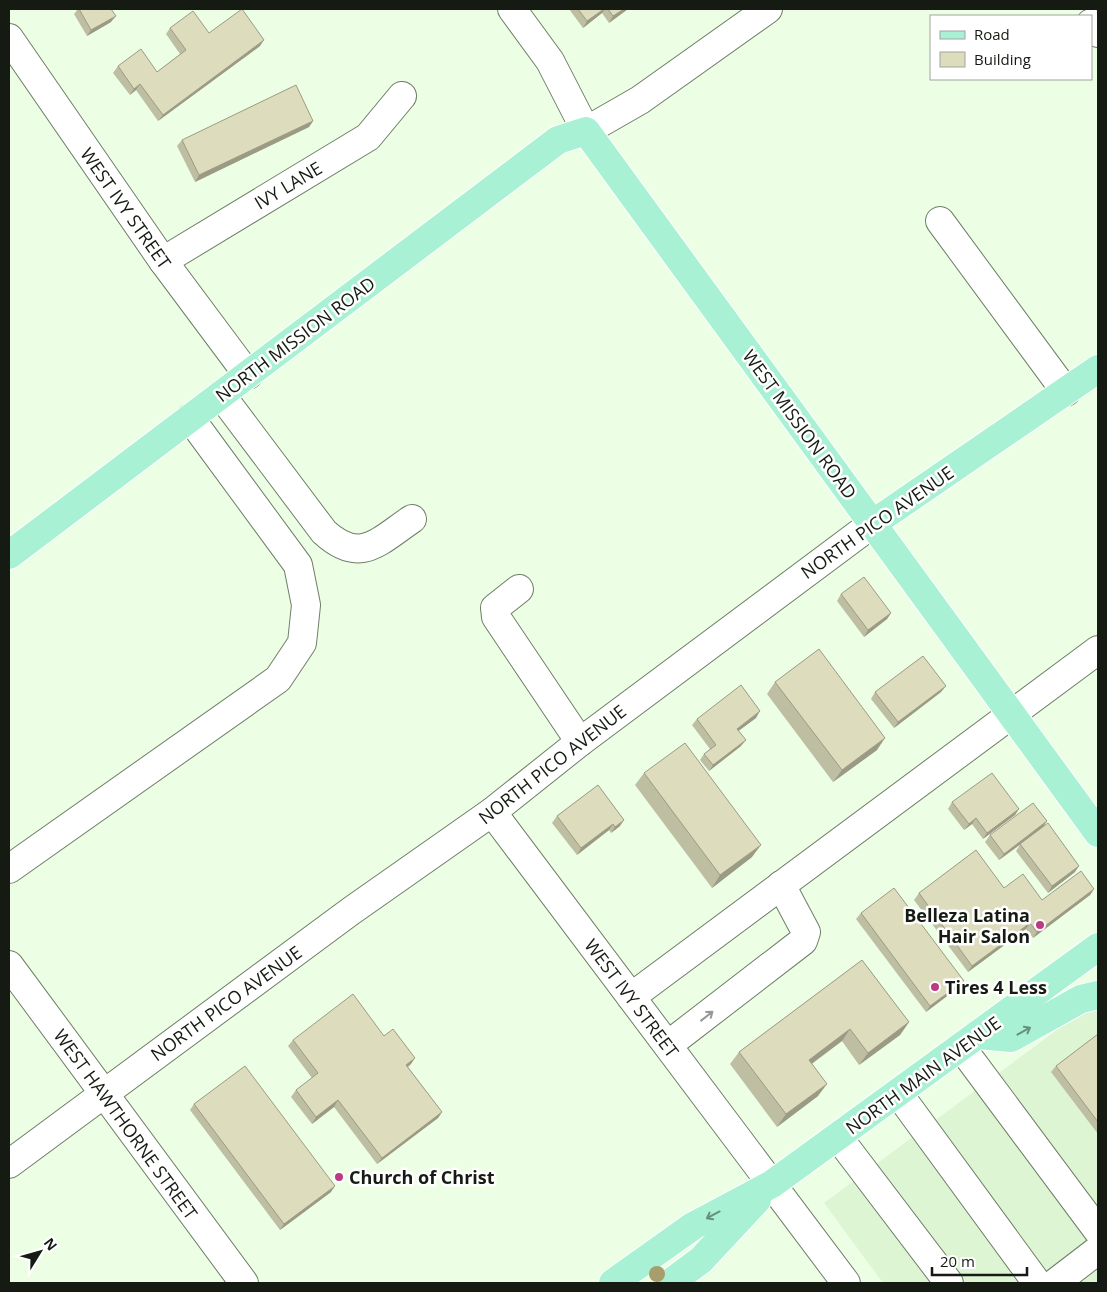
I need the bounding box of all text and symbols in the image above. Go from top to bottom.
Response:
legend [930,15,1092,80]
text: Road [974,24,1010,44]
text: Building [974,49,1031,69]
street label: WEST IVY STREET [75,143,177,273]
street label: IVY LANE [250,155,326,215]
street label: NORTH MISSION ROAD [210,271,380,407]
street label: WEST MISSION ROAD [738,345,862,503]
street label: NORTH PICO AVENUE [796,460,958,584]
street label: NORTH PICO AVENUE [473,699,631,829]
place label: Belleza Latina Hair Salon [904,903,1030,948]
marker: Belleza Latina Hair Salon [1034,919,1046,931]
street label: WEST IVY STREET [580,934,684,1062]
street label: NORTH PICO AVENUE [146,940,306,1066]
place label: Tires 4 Less [945,975,1047,999]
marker: Tires 4 Less [929,981,941,993]
one-way arrow [700,1010,713,1021]
street label: NORTH MAIN AVENUE [841,1011,1005,1139]
street label: WEST HAWTHORNE STREET [49,1024,203,1224]
one-way arrow [1016,1026,1031,1035]
place label: Church of Christ [349,1165,495,1189]
marker: Church of Christ [333,1171,345,1183]
one-way arrow [706,1210,721,1220]
north arrow [15,1227,65,1277]
text: N [40,1234,62,1254]
scale bar [932,1244,1027,1276]
text: 20 m [940,1251,975,1271]

